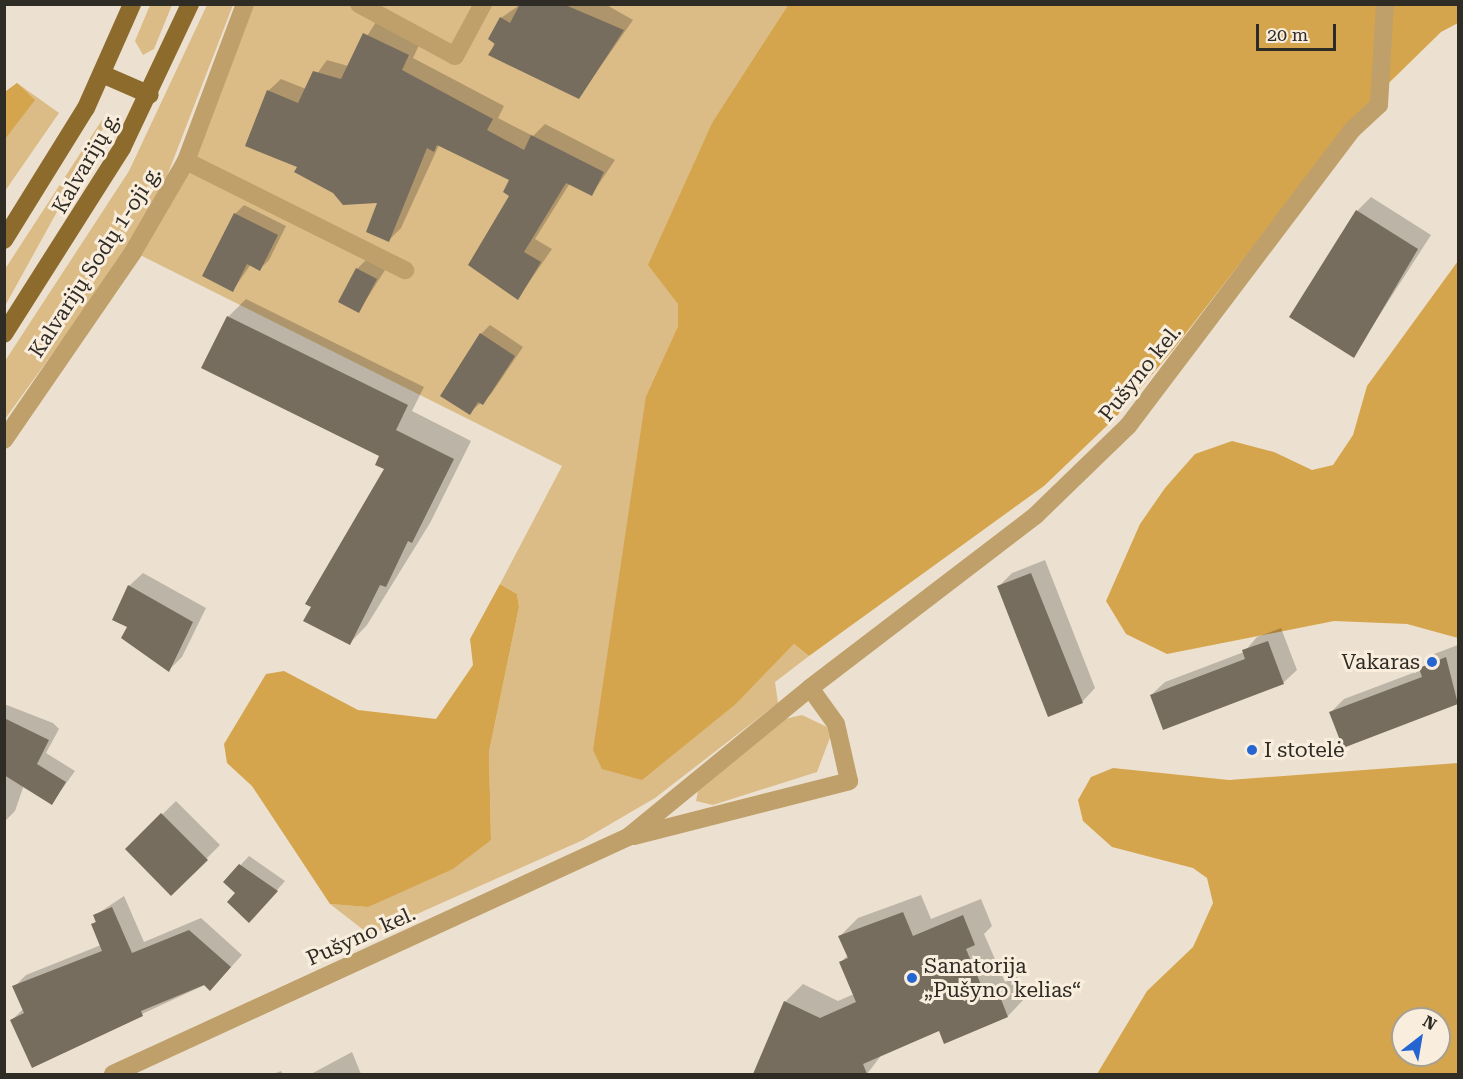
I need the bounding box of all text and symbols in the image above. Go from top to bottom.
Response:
scale bar [1259,12,1338,50]
text: 20 m [1267,24,1308,45]
street label: Kalvarijų g. [47,108,125,218]
street label: Kalvarijų Sodų 1-oji g. [24,162,166,362]
street label: Pušyno kel. [1093,320,1187,426]
place label: Vakaras [1342,649,1420,675]
marker: Vakaras [1425,655,1439,669]
place label: I stotelė [1264,737,1345,763]
marker: I stotelė [1245,743,1259,757]
street label: Pušyno kel. [303,901,419,971]
place label: Sanatorija „Pušyno kelias“ [924,953,1081,1003]
marker: Sanatorija „Pušyno kelias“ [905,971,919,985]
north arrow [1391,1007,1451,1067]
text: N [1419,1012,1440,1034]

